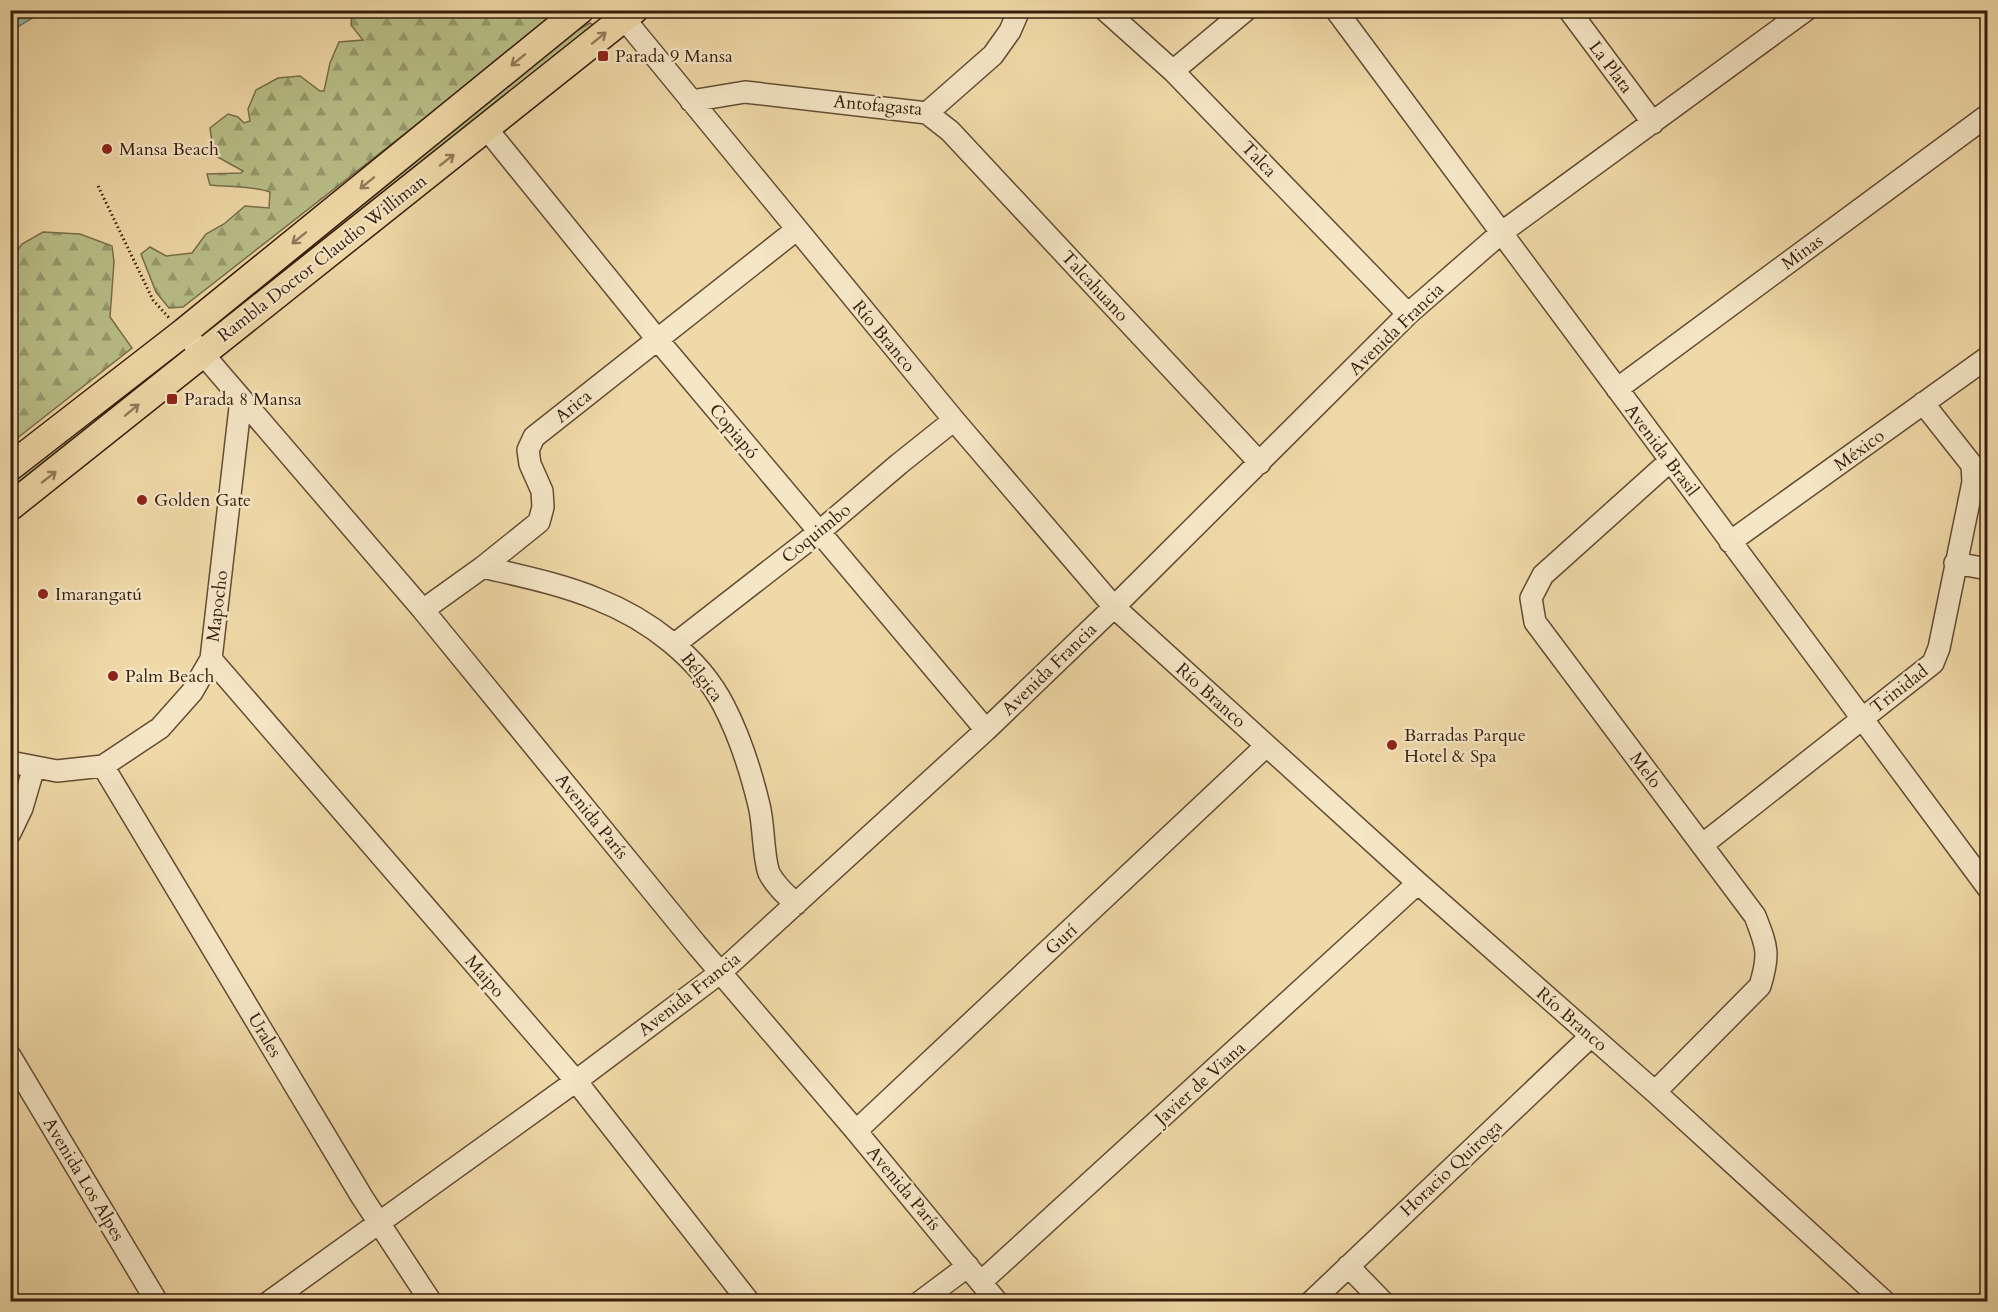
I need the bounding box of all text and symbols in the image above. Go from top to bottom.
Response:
one-way arrow [591,32,607,45]
street label: La Plata [1583,36,1639,99]
place label: Parada 9 Mansa [615,44,733,69]
marker: Parada 9 Mansa [596,49,610,63]
one-way arrow [511,54,527,67]
street label: Antofagasta [832,89,924,122]
street label: Talca [1235,136,1282,183]
place label: Mansa Beach [119,137,219,162]
marker: Mansa Beach [100,142,114,156]
one-way arrow [438,153,454,166]
street label: Rambla Doctor Claudio Williman [212,168,433,348]
one-way arrow [360,176,375,190]
street label: Minas [1776,229,1828,276]
one-way arrow [291,231,307,244]
street label: Talcahuano [1055,245,1134,328]
street label: Avenida Francia [1343,277,1450,381]
street label: Río Branco [846,295,921,378]
street label: Arica [550,384,597,429]
place label: Parada 8 Mansa [184,387,302,412]
marker: Parada 8 Mansa [165,392,179,406]
street label: Copiapó [703,398,764,465]
street label: Avenida Brasil [1619,399,1705,502]
one-way arrow [124,404,140,417]
street label: México [1829,423,1890,477]
one-way arrow [40,471,56,483]
place label: Golden Gate [154,488,251,513]
marker: Golden Gate [135,493,149,507]
street label: Coquimbo [776,497,857,569]
street label: Mapocho [201,569,234,643]
place label: Imarangatú [55,582,142,607]
marker: Imarangatú [36,587,50,601]
street label: Avenida Francia [996,617,1103,721]
street label: Bélgica [674,647,729,707]
street label: Río Branco [1170,657,1251,734]
street label: Trinidad [1865,659,1934,720]
place label: Palm Beach [125,664,214,689]
marker: Palm Beach [106,669,120,683]
place label: Barradas Parque Hotel & Spa [1404,723,1526,769]
marker: Barradas Parque Hotel & Spa [1385,738,1399,752]
street label: Melo [1624,747,1668,794]
street label: Avenida París [549,768,634,864]
street label: Gurí [1040,918,1083,961]
street label: Avenida Francia [633,946,746,1042]
street label: Maipo [459,950,510,1003]
street label: Río Branco [1531,981,1613,1057]
street label: Urales [242,1008,288,1062]
street label: Javier de Viana [1147,1036,1251,1133]
street label: Avenida Los Alpes [37,1113,130,1246]
street label: Horacio Quiroga [1395,1114,1508,1222]
street label: Avenida París [861,1141,947,1236]

